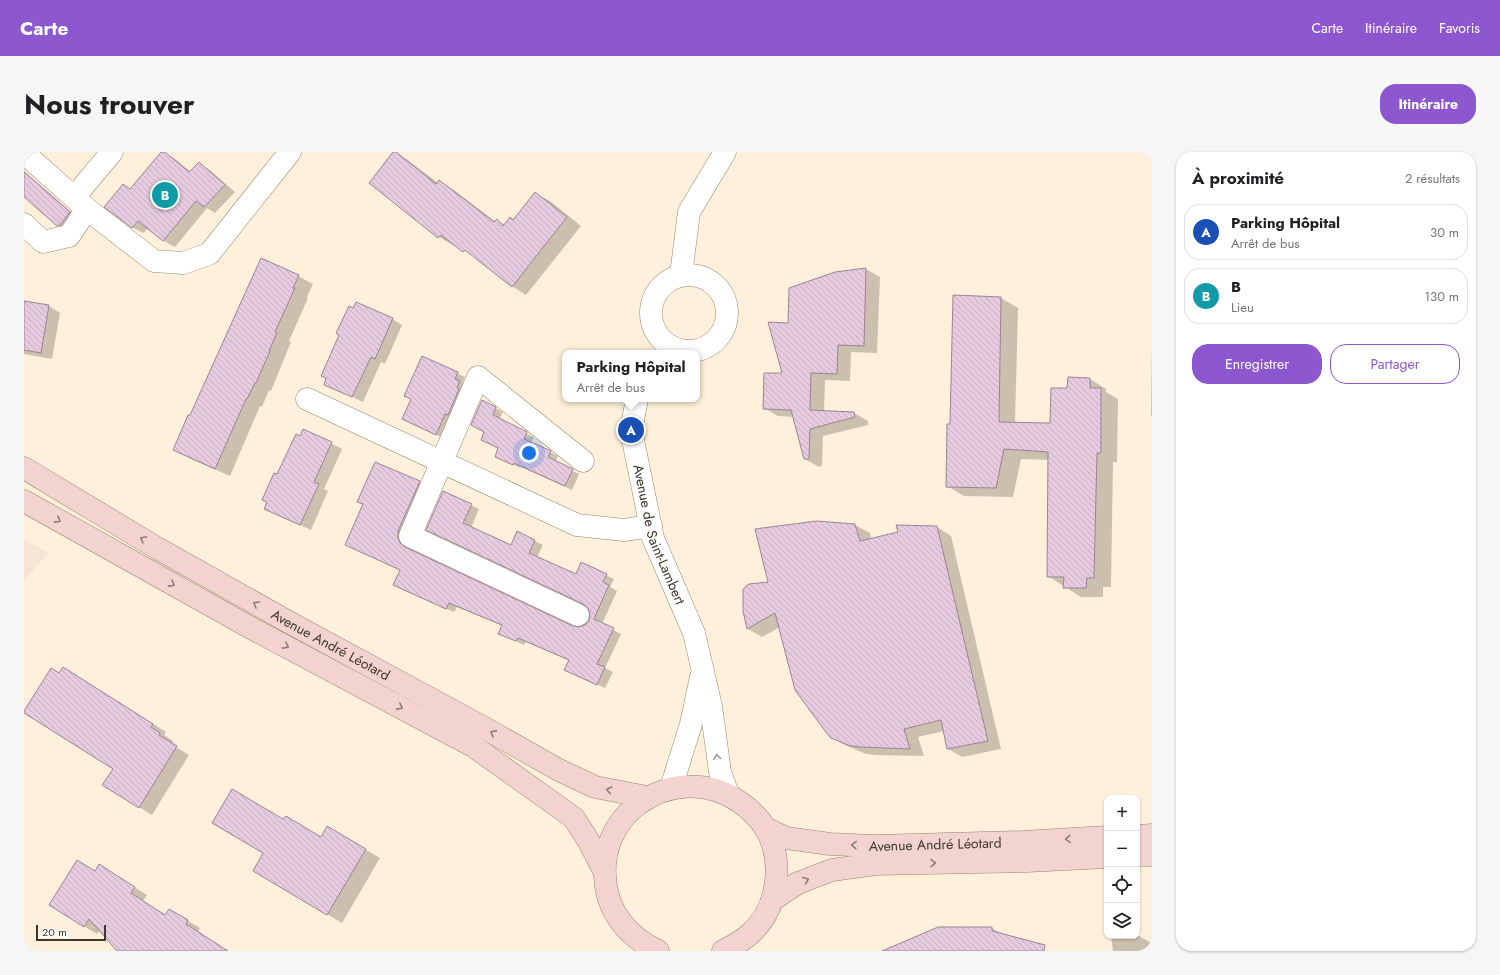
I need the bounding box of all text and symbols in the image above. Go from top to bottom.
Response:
text: Carte [20,15,68,42]
text: Carte [1311,18,1343,38]
text: Itinéraire [1365,18,1417,38]
text: Favoris [1439,18,1480,38]
text: Nous trouver [24,84,195,125]
button: Itinéraire [1380,84,1476,124]
text: À proximité [1192,166,1284,190]
text: 2 résultats [1405,169,1460,188]
pin: B [152,180,178,210]
text: Parking Hôpital [1231,212,1340,234]
text: A [1201,223,1211,242]
text: 30 m [1430,223,1459,242]
text: Arrêt de bus [1231,234,1300,253]
text: B [1231,276,1241,298]
text: B [1202,287,1210,306]
text: 130 m [1424,287,1459,306]
text: Lieu [1231,298,1254,317]
button: Enregistrer [1192,344,1322,384]
button: Partager [1330,344,1460,384]
popup [562,350,700,402]
text: Parking Hôpital [576,356,686,378]
text: Arrêt de bus [576,378,645,397]
pin: A [618,415,644,445]
your location [519,443,539,463]
street label: Avenue de Saint-Lambert [628,463,691,608]
one-way arrow [54,516,61,523]
one-way arrow [140,536,147,544]
one-way arrow [168,579,175,586]
one-way arrow [253,601,260,608]
street label: Avenue André Léotard [268,604,394,685]
one-way arrow [281,642,289,649]
one-way arrow [396,702,404,710]
one-way arrow [490,731,497,738]
one-way arrow [713,754,722,760]
one-way arrow [606,786,612,795]
map controls [1104,795,1140,939]
button: + [1104,795,1140,831]
button: − [1104,831,1140,867]
street label: Avenue André Léotard [869,833,1002,856]
one-way arrow [1065,835,1071,844]
one-way arrow [851,840,857,849]
one-way arrow [930,859,936,867]
button: locate [1104,867,1140,903]
one-way arrow [802,877,809,885]
button: layers [1104,903,1140,939]
scale bar [36,923,106,942]
text: 20 m [42,924,67,940]

